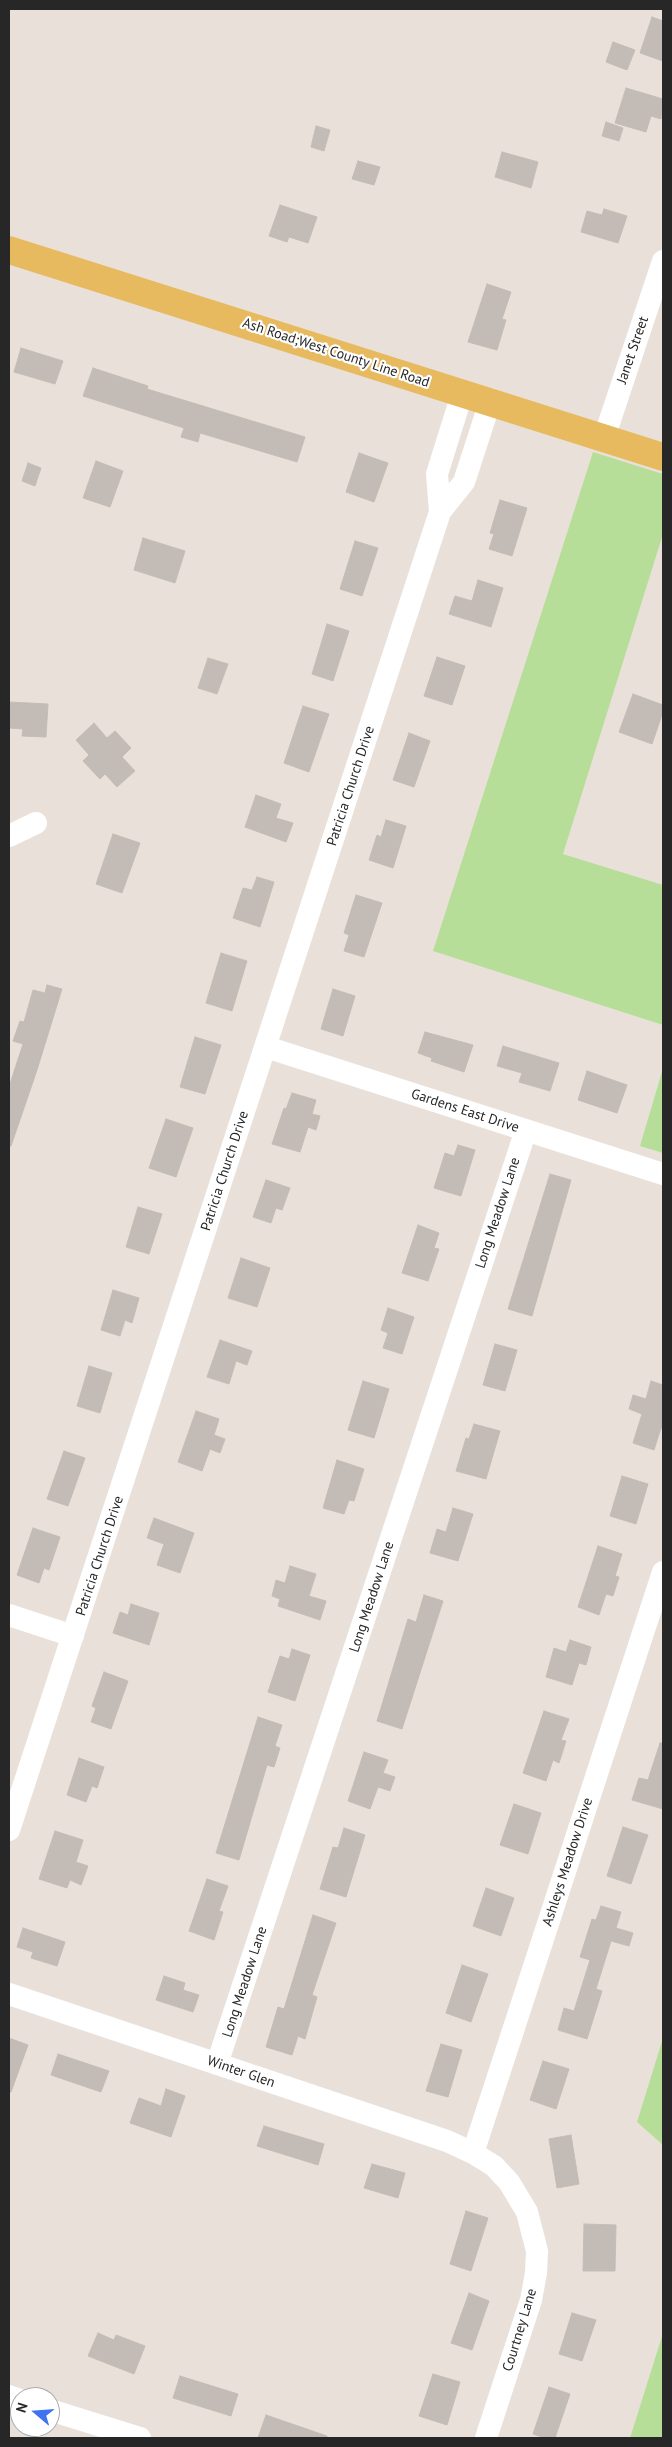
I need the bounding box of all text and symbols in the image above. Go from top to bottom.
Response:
street label: Janet Street [614,314,652,386]
street label: Ash Road;West County Line Road [240,315,432,391]
street label: Patricia Church Drive [324,724,378,848]
street label: Gardens East Drive [409,1086,521,1136]
street label: Patricia Church Drive [198,1109,252,1233]
street label: Long Meadow Lane [472,1155,524,1271]
street label: Patricia Church Drive [73,1494,127,1618]
street label: Long Meadow Lane [346,1539,398,1655]
street label: Ashleys Meadow Drive [539,1796,597,1928]
street label: Long Meadow Lane [219,1924,271,2040]
street label: Winter Glen [205,2053,277,2091]
street label: Courtney Lane [499,2286,541,2374]
north arrow [10,2387,60,2437]
text: N [12,2401,32,2415]

